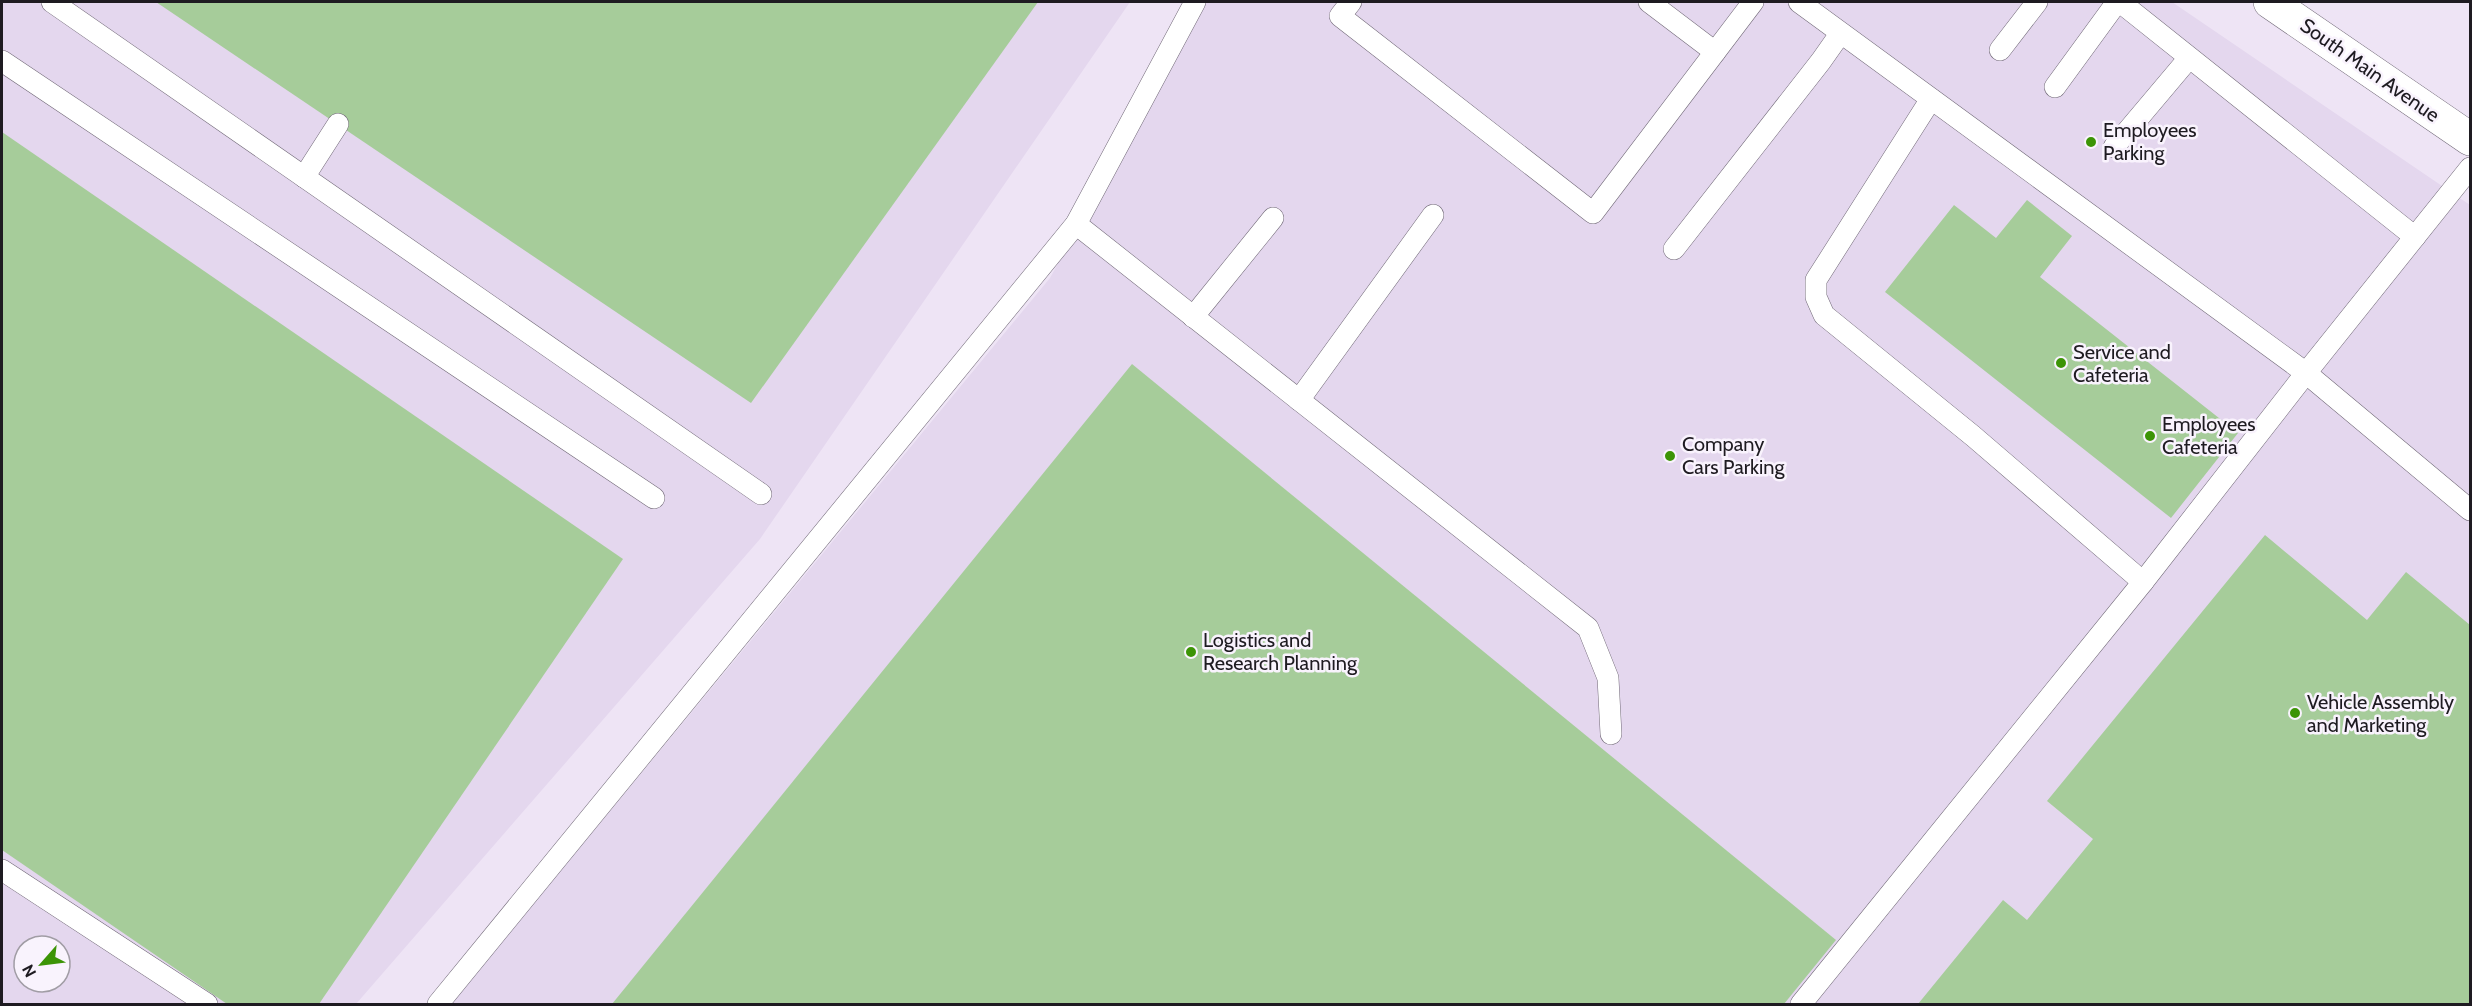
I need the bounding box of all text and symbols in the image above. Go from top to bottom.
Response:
street label: South Main Avenue [2296,13,2444,127]
place label: Employees Parking [2103,118,2197,165]
marker: Employees Parking [2084,135,2098,149]
place label: Service and Cafeteria [2073,340,2171,387]
marker: Service and Cafeteria [2054,356,2068,370]
place label: Employees Cafeteria [2162,412,2256,459]
marker: Employees Cafeteria [2143,429,2157,443]
place label: Company Cars Parking [1682,432,1785,479]
marker: Company Cars Parking [1663,449,1677,463]
place label: Logistics and Research Planning [1203,628,1358,675]
marker: Logistics and Research Planning [1184,645,1198,659]
place label: Vehicle Assembly and Marketing [2307,690,2454,737]
marker: Vehicle Assembly and Marketing [2288,706,2302,720]
north arrow [12,934,72,994]
text: N [18,961,40,980]

